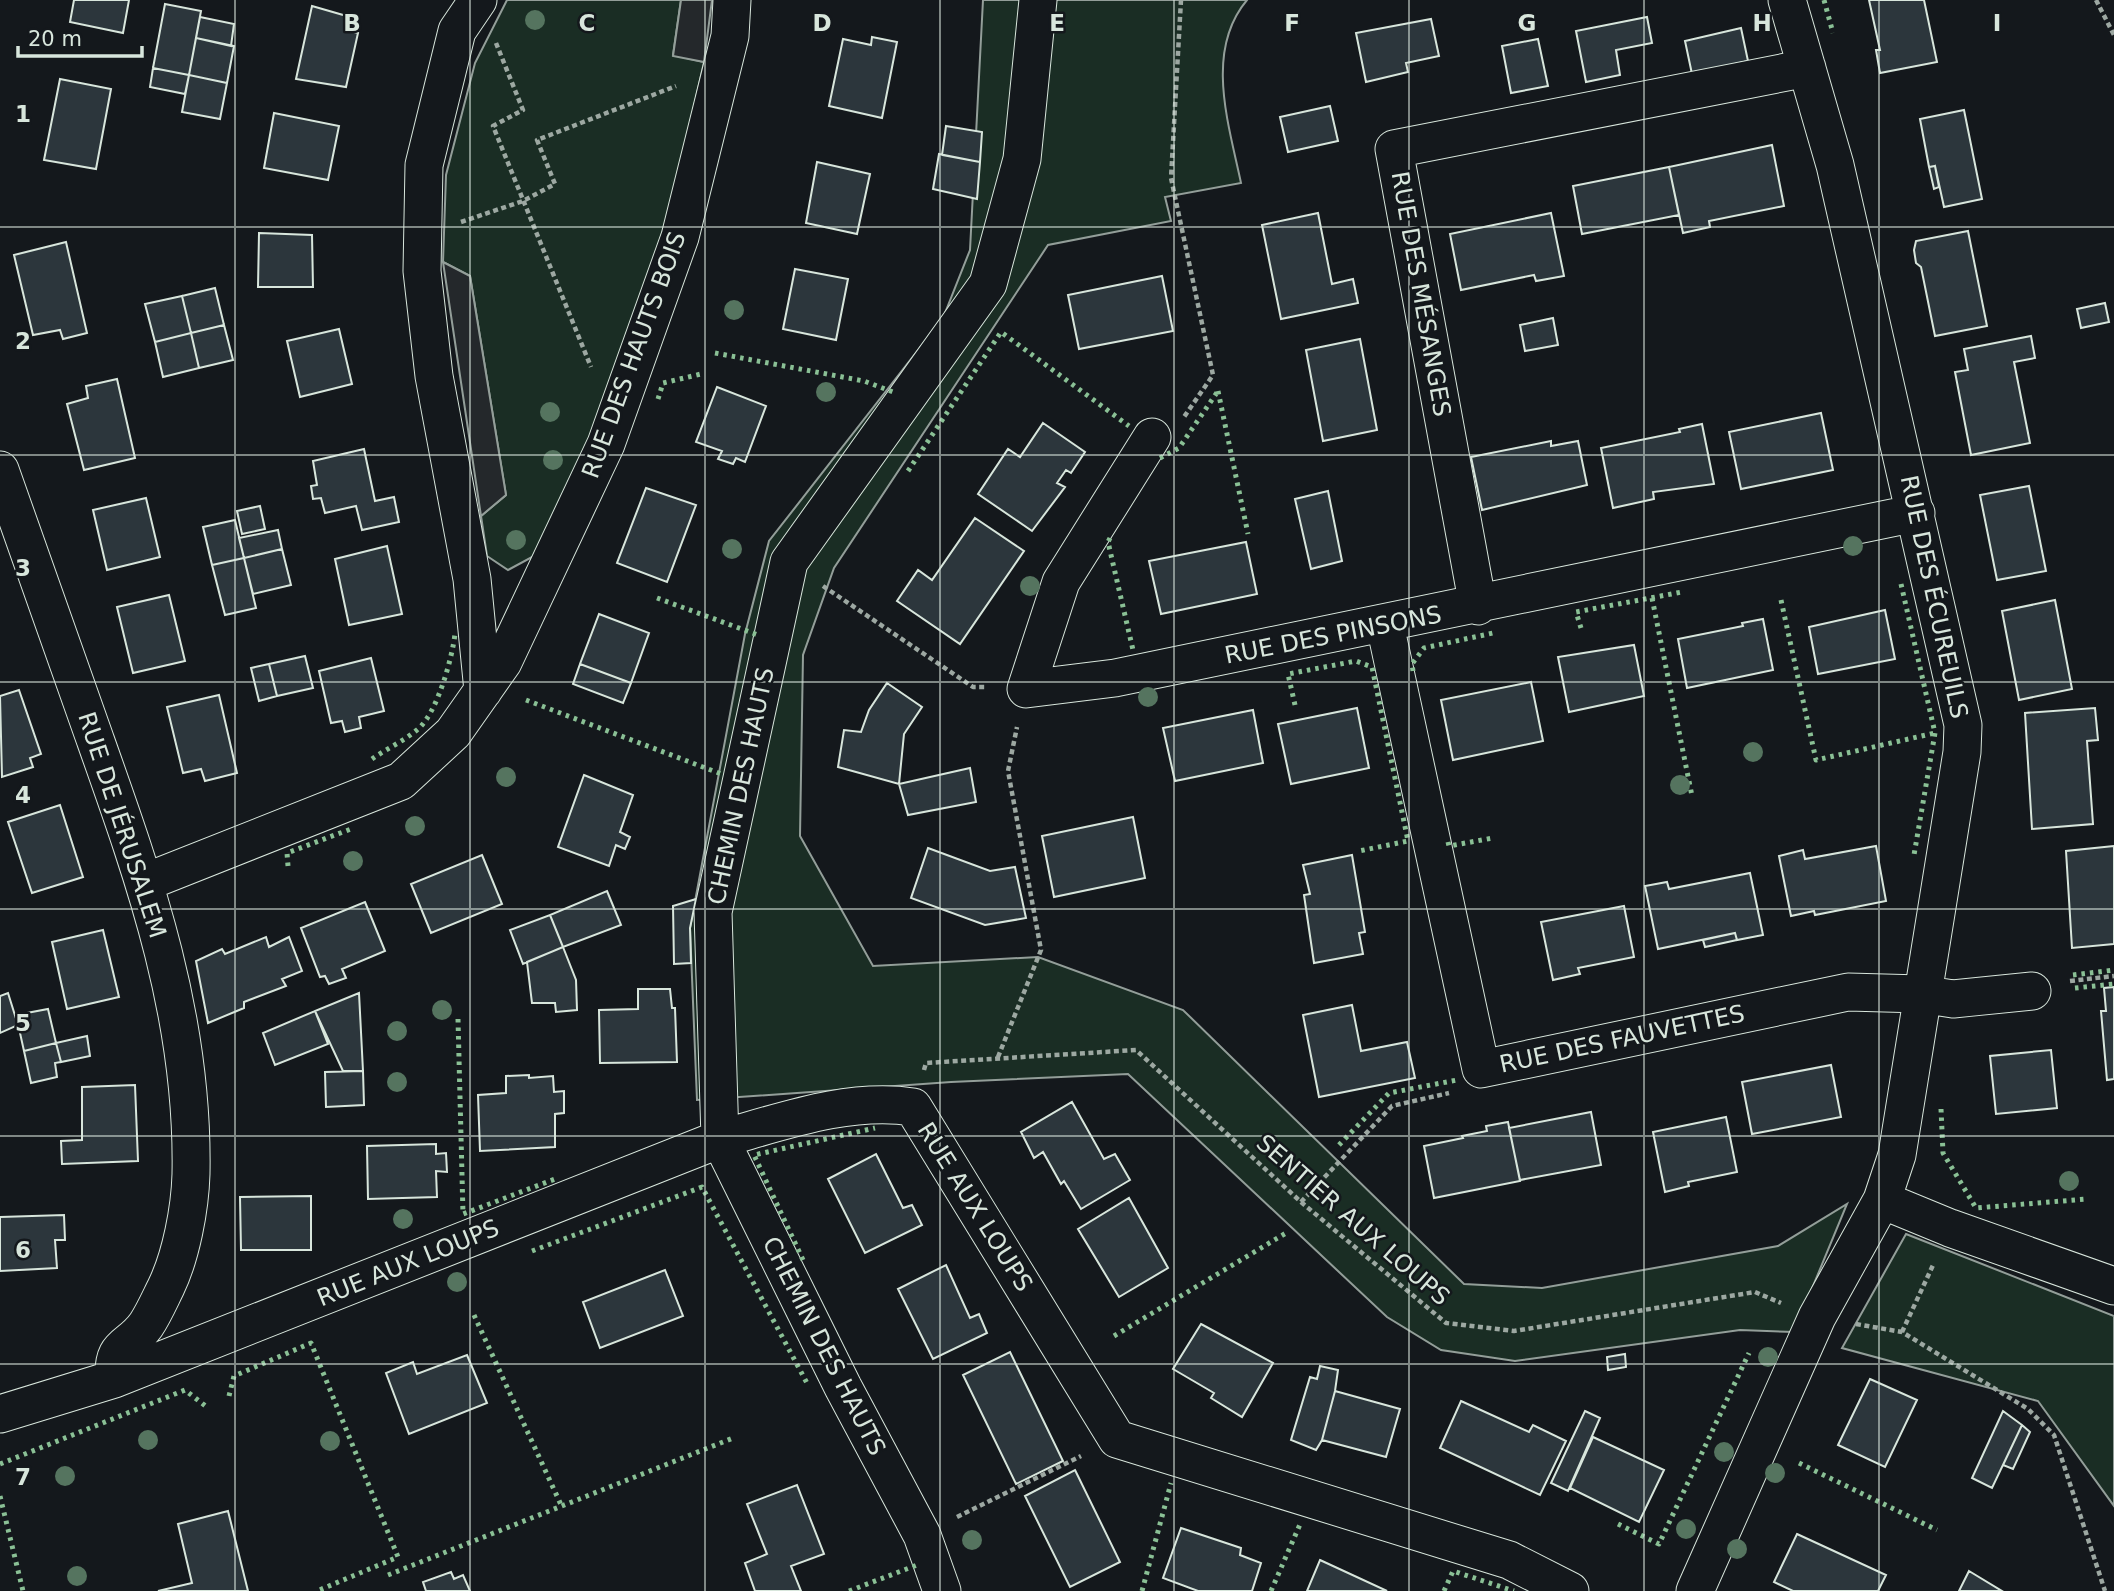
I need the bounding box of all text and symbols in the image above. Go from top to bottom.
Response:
text: B [343,10,361,36]
text: C [579,10,595,36]
text: D [812,10,832,36]
text: E [1049,10,1065,36]
text: F [1284,10,1300,36]
text: G [1518,10,1536,36]
text: H [1752,10,1772,36]
text: I [1993,10,2001,36]
scale bar [18,14,142,58]
text: 20 m [28,27,82,51]
text: 1 [15,101,31,127]
street label: RUE DES MÉSANGES [1386,169,1457,419]
street label: RUE DES HAUTS BOIS [576,228,692,482]
text: 2 [15,328,31,354]
street label: RUE DES ÉCUREUILS [1895,473,1974,721]
text: 3 [15,555,31,581]
street label: RUE DES PINSONS [1222,600,1444,670]
street label: CHEMIN DES HAUTS [702,665,780,907]
street label: RUE DE JÉRUSALEM [72,708,173,942]
text: 4 [15,782,31,808]
street label: RUE DES FAUVETTES [1497,999,1747,1079]
text: 5 [15,1010,31,1036]
street label: RUE AUX LOUPS [912,1117,1038,1297]
street label: SENTIER AUX LOUPS [1251,1129,1455,1311]
street label: RUE AUX LOUPS [313,1214,503,1312]
street label: CHEMIN DES HAUTS [757,1232,891,1460]
text: 6 [15,1237,31,1263]
text: 7 [15,1464,31,1490]

